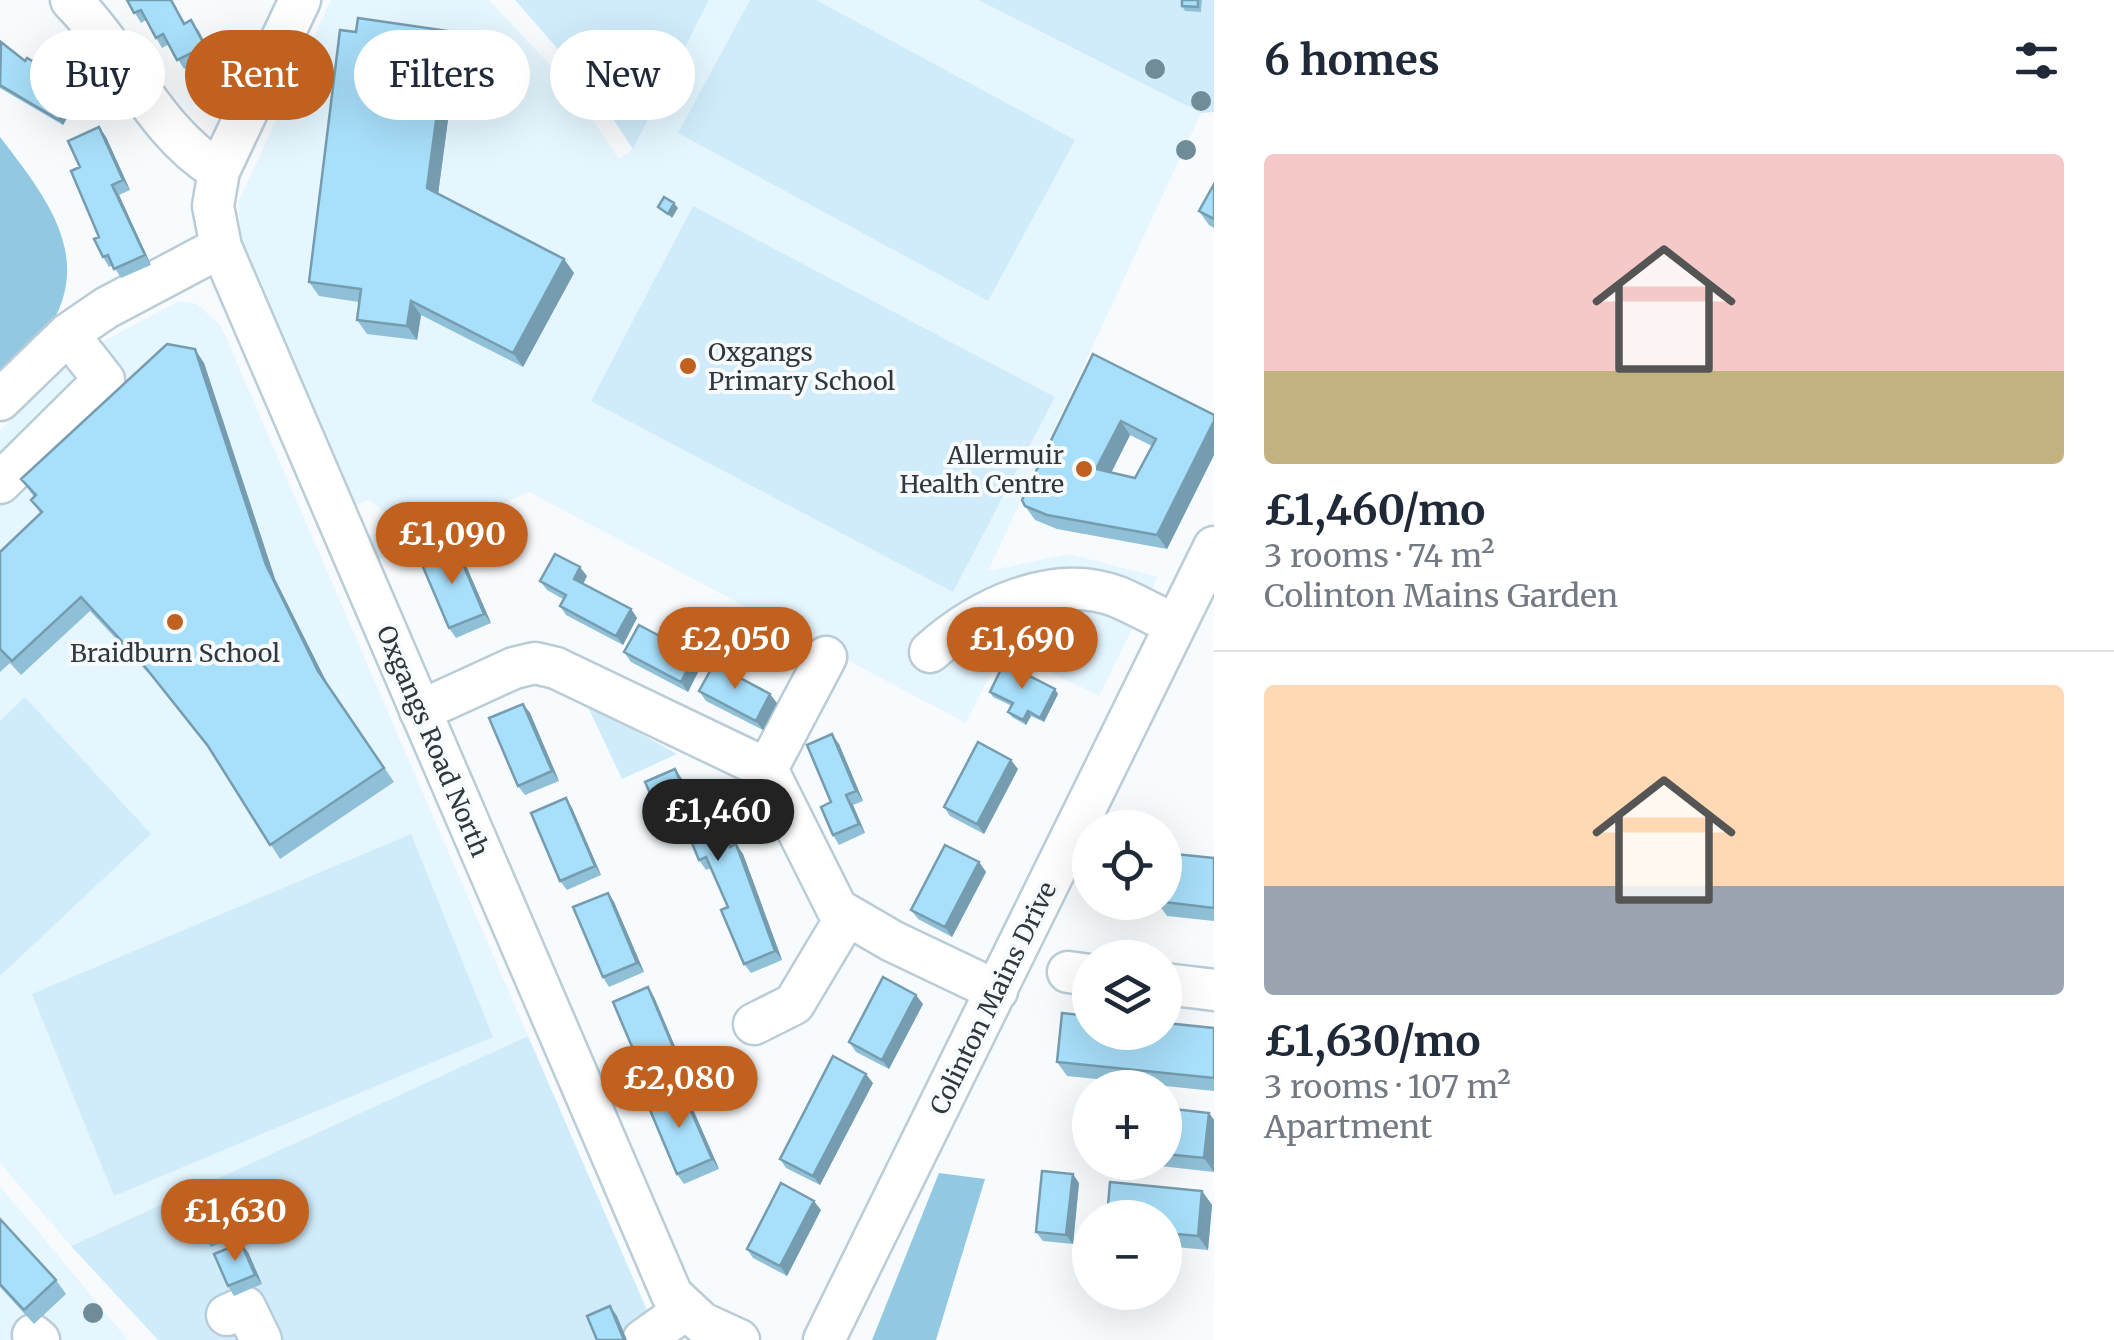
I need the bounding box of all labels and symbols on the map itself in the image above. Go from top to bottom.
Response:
place label: Oxgangs Primary School [708,336,895,397]
marker: Oxgangs Primary School [677,355,699,377]
place label: Allermuir Health Centre [899,439,1064,500]
marker: Allermuir Health Centre [1073,458,1095,480]
pin: £1,090 [371,502,533,587]
pin: £2,050 [654,607,816,692]
pin: £1,690 [941,607,1103,692]
marker: Braidburn School [164,611,186,633]
street label: Oxgangs Road North [370,620,496,862]
place label: Braidburn School [70,637,280,669]
pin: £1,460 [637,779,799,864]
street label: Colinton Mains Drive [923,877,1063,1119]
pin: £2,080 [598,1046,760,1131]
pin: £1,630 [154,1179,316,1264]

